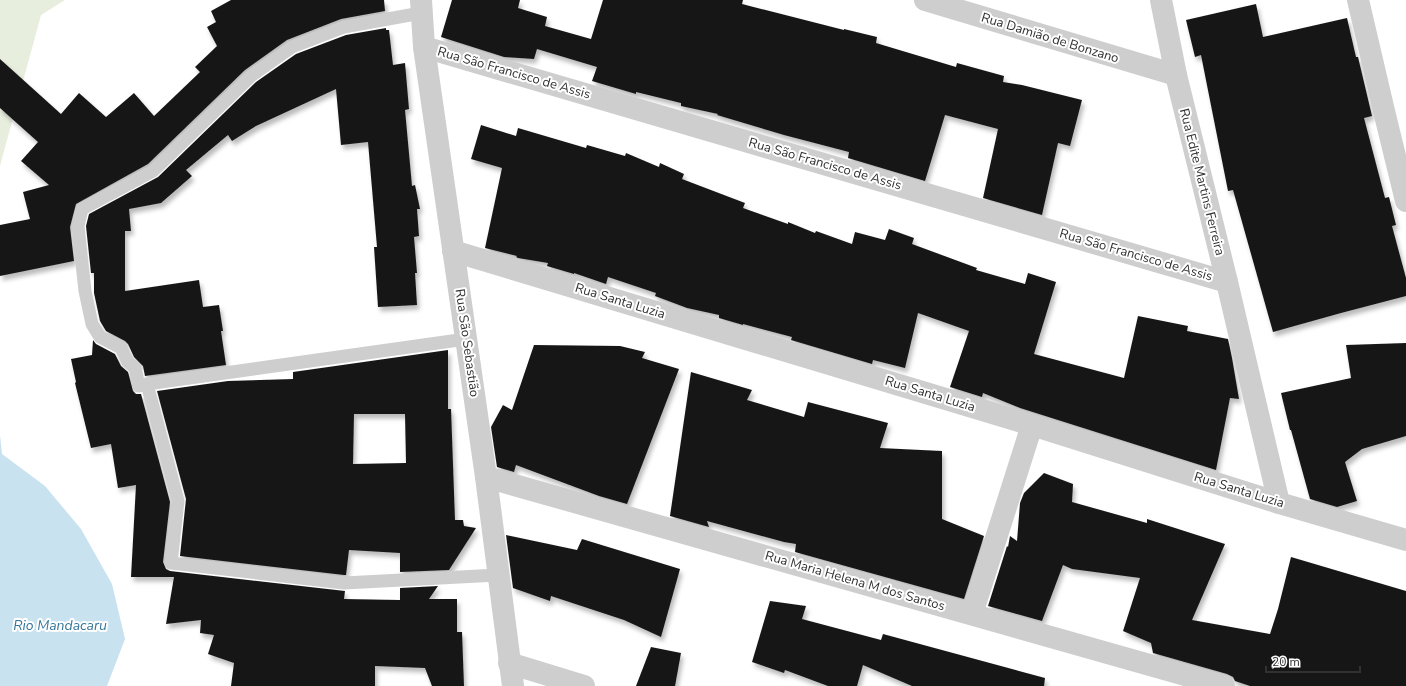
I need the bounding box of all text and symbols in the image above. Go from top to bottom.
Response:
street label: Rua Damião de Bonzano [979,8,1121,68]
street label: Rua São Francisco de Assis [435,43,593,103]
street label: Rua Edite Martins Ferreira [1175,107,1229,257]
street label: Rua São Francisco de Assis [746,134,904,194]
street label: Rua São Francisco de Assis [1057,225,1215,285]
street label: Rua Santa Luzia [573,279,667,323]
street label: Rua São Sebastião [451,288,483,398]
street label: Rua Santa Luzia [883,372,977,416]
street label: Rua Santa Luzia [1192,468,1286,512]
street label: Rua Maria Helena M dos Santos [763,547,947,615]
water label: Rio Mandacaru [13,616,107,635]
scale bar [1266,648,1360,674]
text: 20 m [1272,654,1300,670]

